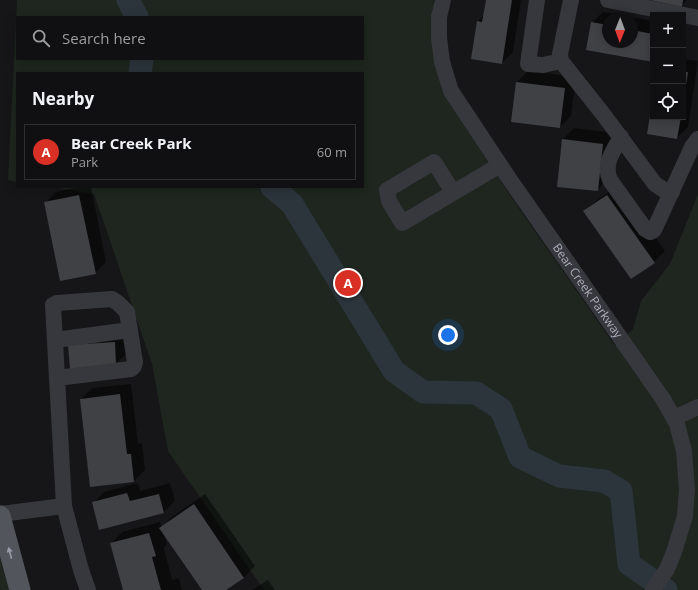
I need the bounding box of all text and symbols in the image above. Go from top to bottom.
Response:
north arrow [602,12,638,48]
map controls [650,12,686,120]
button: + [650,12,686,48]
search box [16,16,364,60]
icon: search [30,27,52,49]
text: Search here [62,28,146,48]
button: − [650,48,686,84]
button: locate [650,84,686,120]
text: Nearby [32,87,94,110]
text: Bear Creek Park [71,133,192,153]
text: A [42,143,50,161]
text: 60 m [317,143,347,161]
text: Park [71,153,98,171]
street label: Bear Creek Parkway [549,240,627,342]
pin: A [335,268,361,298]
your location [438,325,458,345]
one-way arrow [6,547,12,559]

